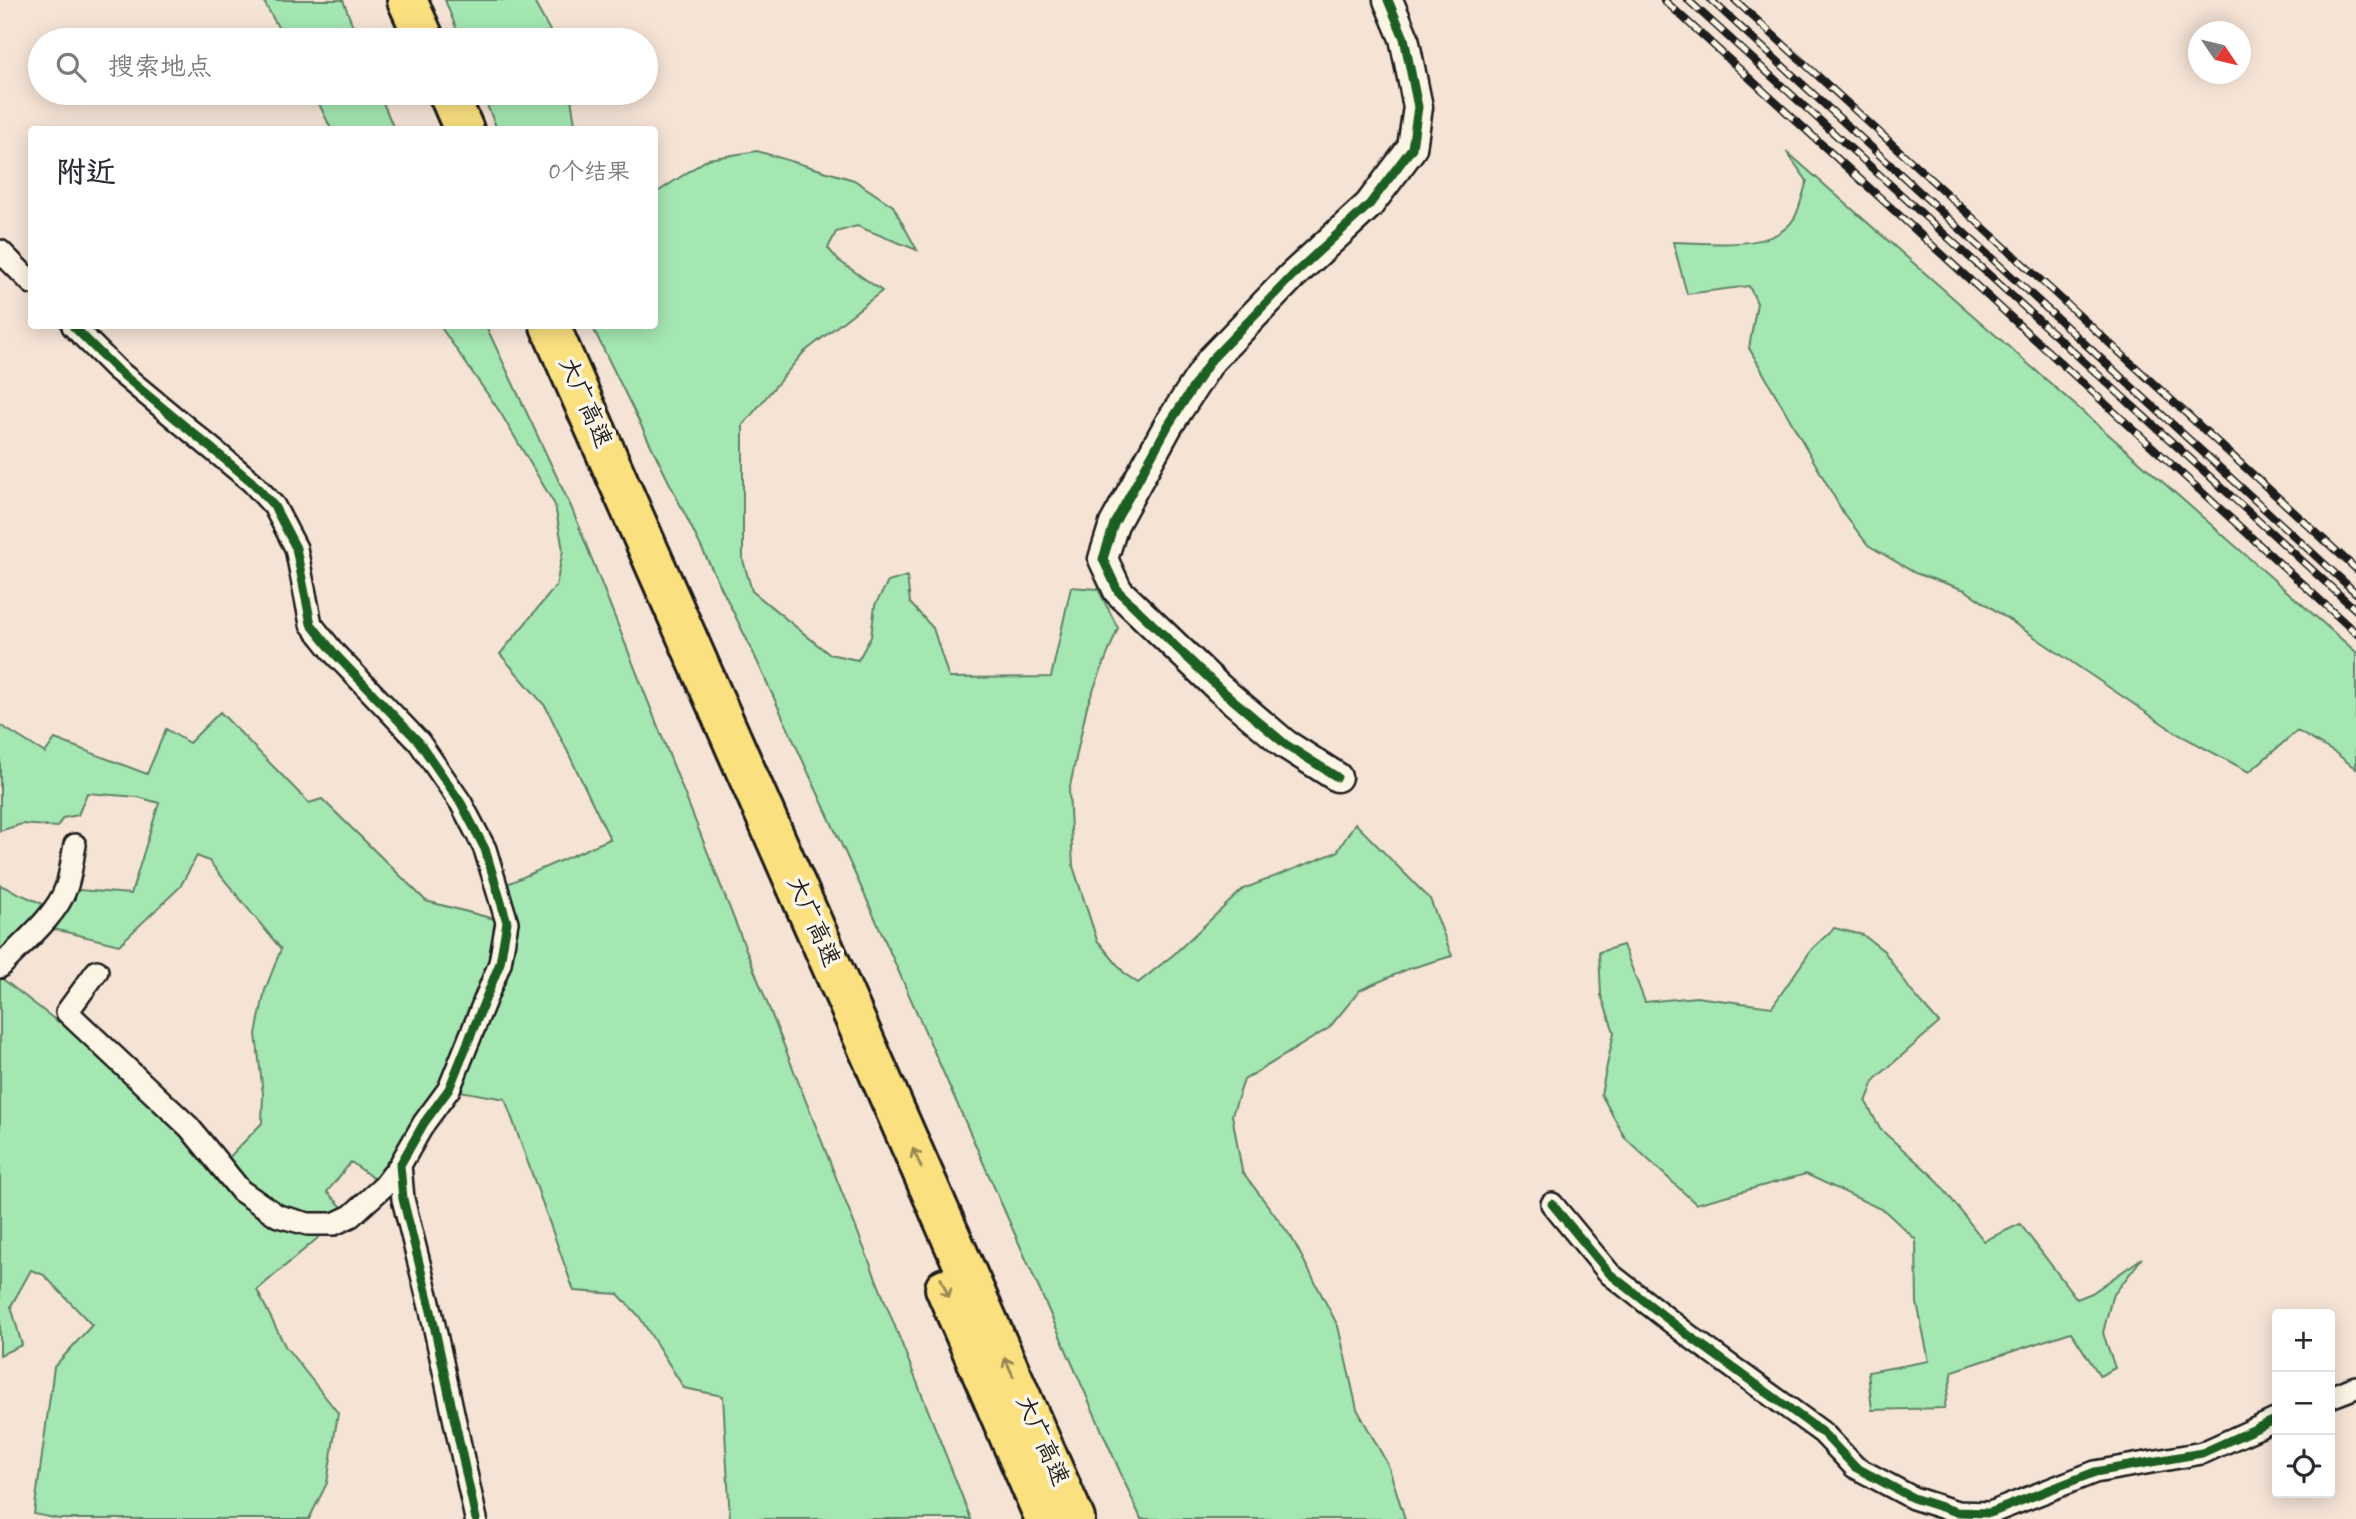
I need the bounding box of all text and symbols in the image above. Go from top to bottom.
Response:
north arrow [2188,21,2251,84]
search box [28,28,658,105]
icon: search [52,48,90,86]
text: 搜索地点 [108,51,212,85]
text: 附近 [56,154,116,193]
text: 0个结果 [548,158,630,188]
street label: 大广高速 [551,353,619,453]
street label: 大广高速 [779,872,847,972]
one-way arrow [910,1148,923,1170]
one-way arrow [939,1277,952,1298]
map controls [2272,1309,2335,1498]
button: + [2272,1309,2335,1372]
one-way arrow [1002,1356,1015,1378]
button: − [2272,1372,2335,1435]
street label: 大广高速 [1008,1391,1076,1491]
button: locate [2272,1435,2335,1498]

